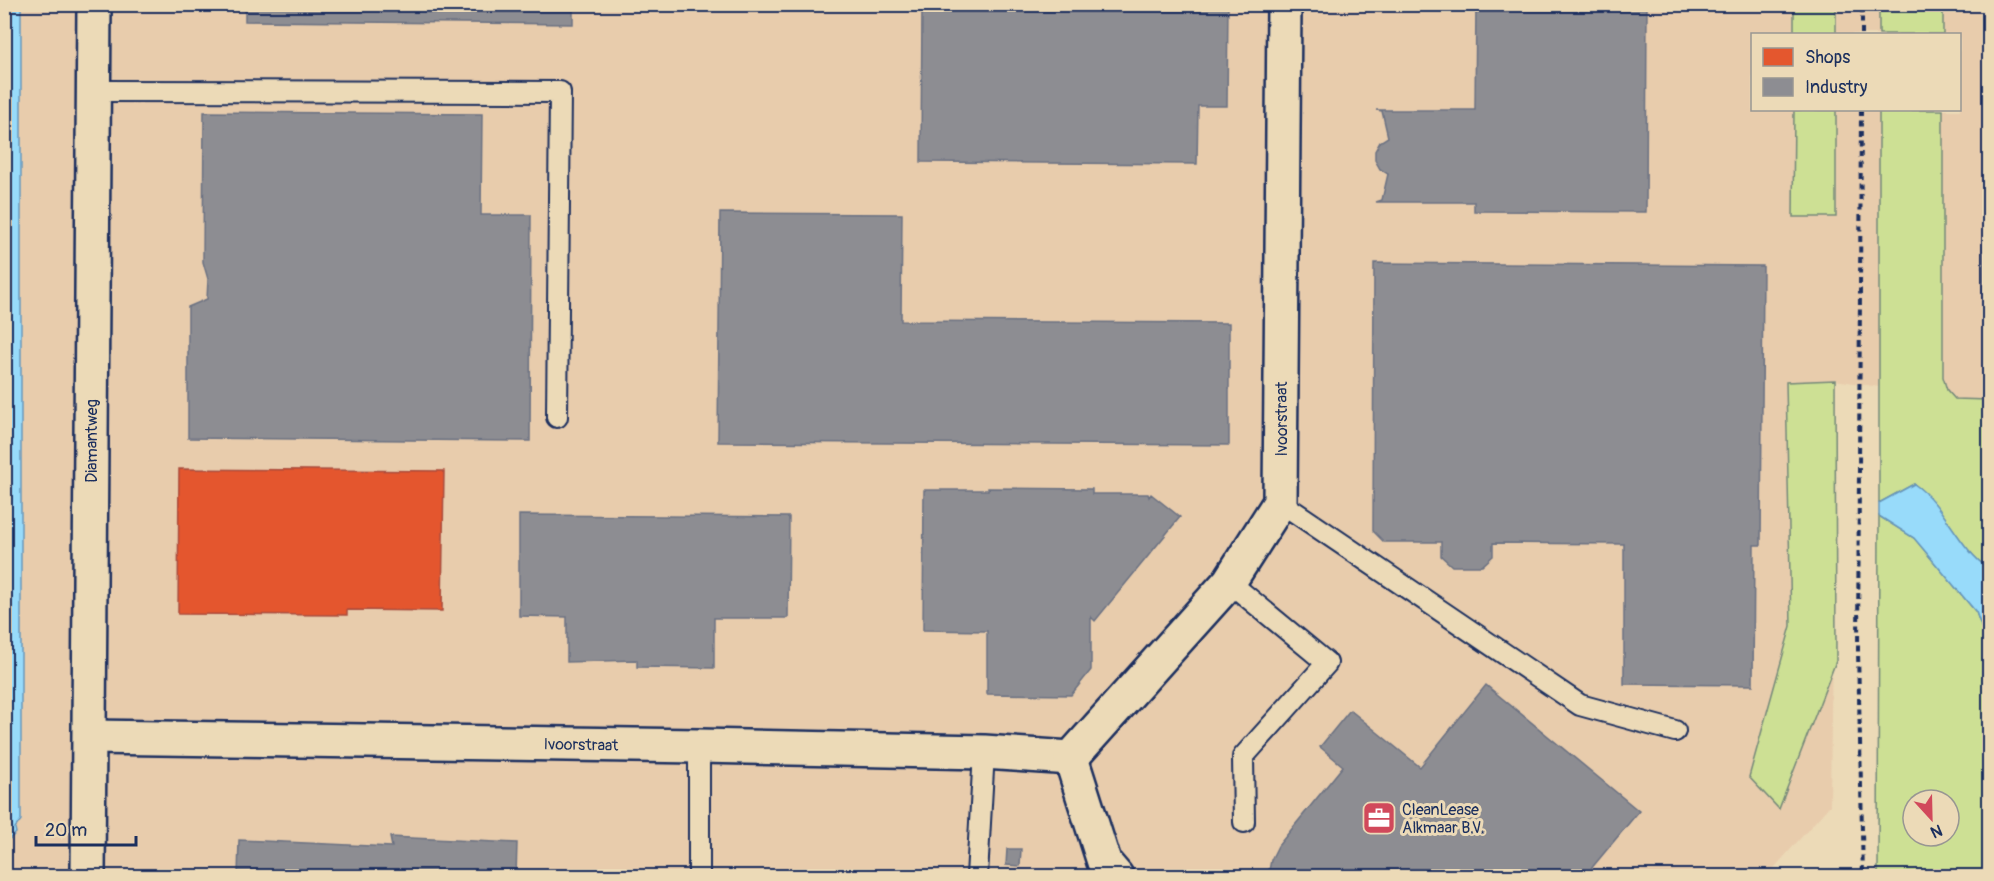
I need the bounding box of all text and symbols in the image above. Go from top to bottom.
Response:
legend [1751,33,1961,111]
text: Shops [1805,46,1850,69]
text: Industry [1805,76,1868,99]
street label: Ivoorstraat [1272,381,1292,456]
street label: Diamantweg [82,399,102,483]
street label: Ivoorstraat [543,734,619,756]
north arrow [1901,788,1961,848]
office icon: CleanLease Alkmaar B.V. [1361,800,1397,836]
place label: CleanLease Alkmaar B.V. [1402,800,1485,838]
scale bar [36,809,136,847]
text: 20 m [45,819,87,842]
text: N [1927,820,1945,842]

